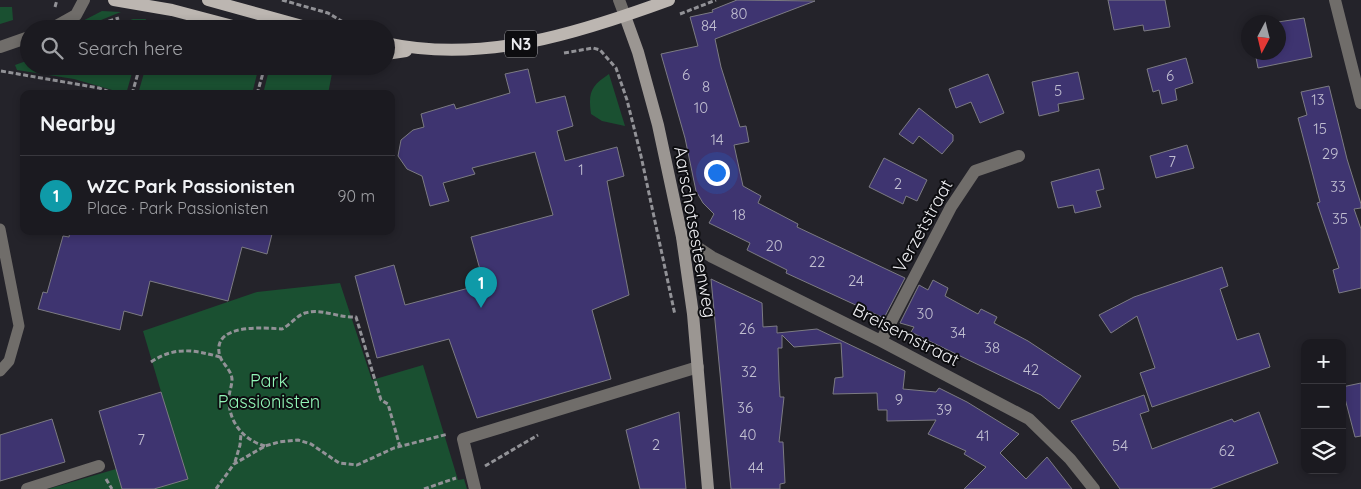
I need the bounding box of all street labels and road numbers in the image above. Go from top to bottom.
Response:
road number: N3 [505,31,537,58]
street label: Aarschotsesteenweg [669,144,722,320]
street label: Verzetstraat [888,175,958,276]
street label: Breisemstraat [849,298,963,371]

